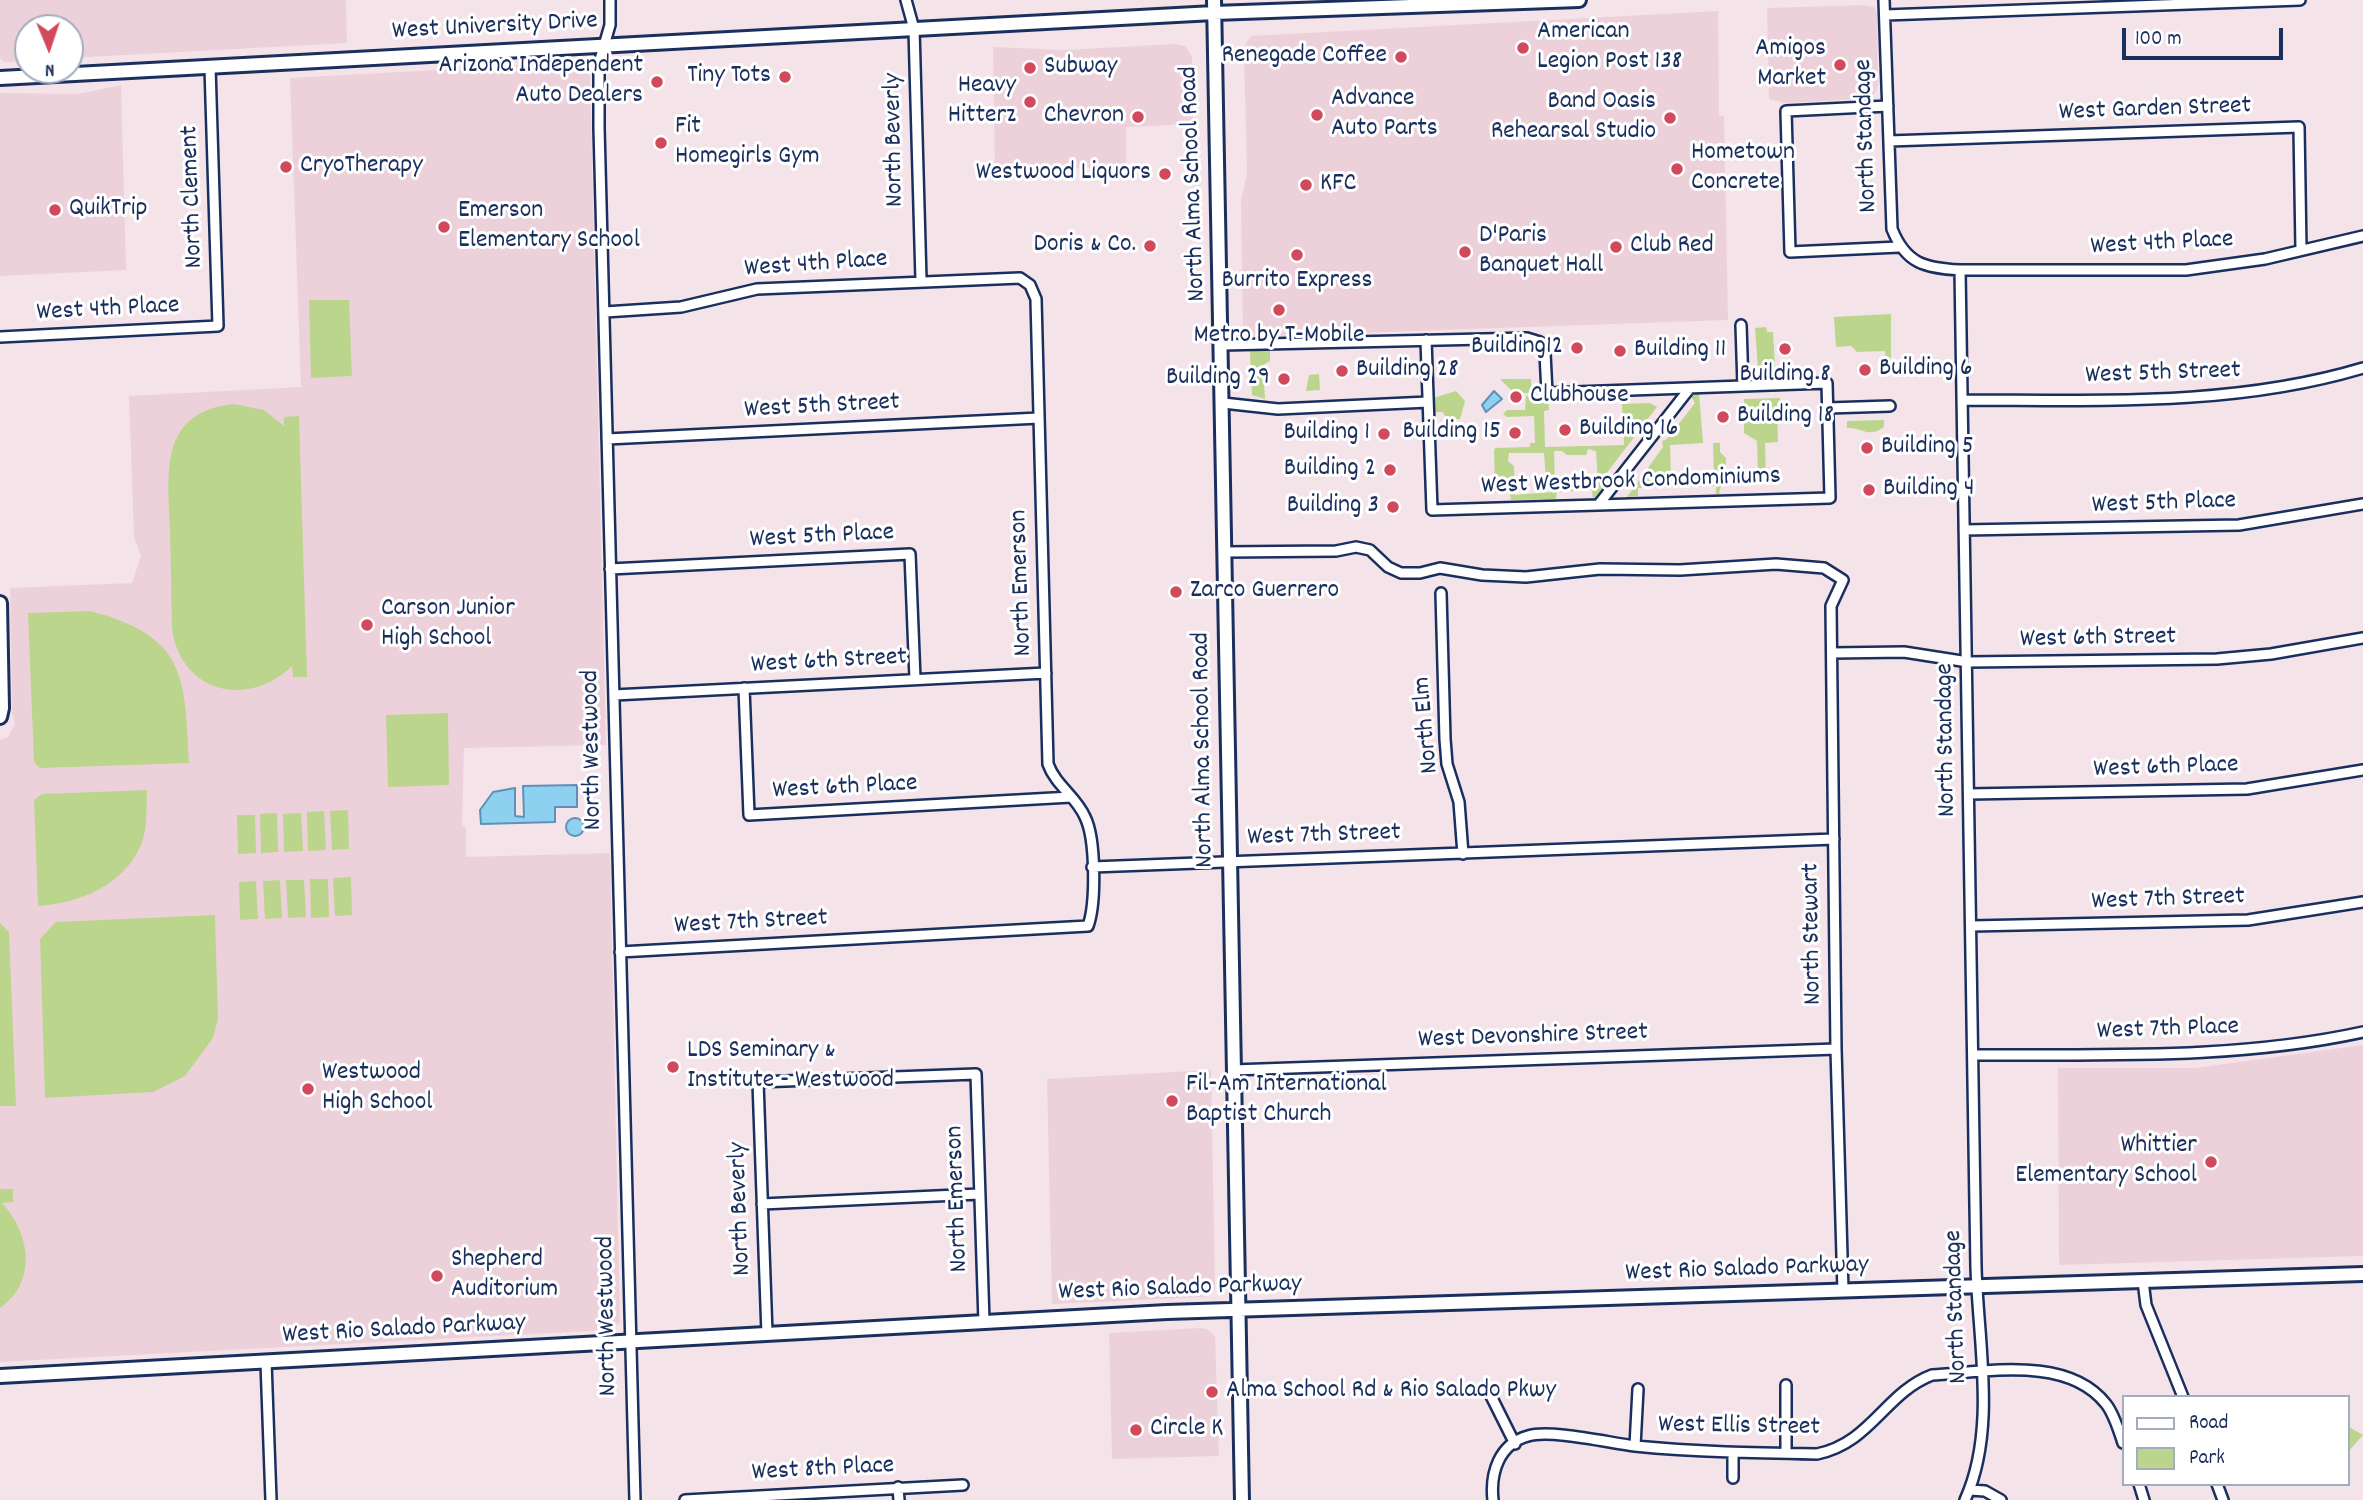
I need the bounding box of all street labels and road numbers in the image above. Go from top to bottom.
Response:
street label: West University Drive [391,7,599,49]
street label: North Standage [1850,59,1886,213]
street label: North Alma School Road [1175,66,1215,302]
street label: North Beverly [879,73,913,207]
street label: West Garden Street [2058,92,2252,130]
street label: North Clement [176,125,212,269]
street label: West 4th Place [2090,226,2234,264]
street label: West 4th Place [743,245,889,287]
street label: West 4th Place [36,292,180,330]
street label: West 5th Street [2085,357,2241,393]
street label: West 5th Street [744,388,900,428]
street label: West Westbrook Condominiums [1481,462,1781,504]
street label: West 5th Place [2091,487,2237,523]
street label: North Emerson [1005,509,1041,657]
street label: West 5th Place [749,519,895,557]
street label: West 6th Street [2020,623,2176,657]
street label: North Alma School Road [1187,632,1223,868]
street label: West 6th Street [750,643,908,683]
street label: North Standage [1931,663,1965,817]
street label: North Westwood [577,669,611,831]
street label: North Elm [1408,675,1448,775]
street label: West 6th Place [2093,751,2239,787]
street label: West 6th Place [772,770,918,808]
street label: West 7th Street [1247,819,1401,855]
street label: North Stewart [1797,863,1831,1005]
street label: West 7th Street [2091,883,2245,919]
street label: West 7th Street [674,904,828,944]
street label: West 7th Place [2096,1013,2240,1049]
street label: West Devonshire Street [1418,1018,1648,1058]
street label: North Emerson [941,1125,977,1273]
street label: North Beverly [724,1142,760,1276]
street label: North Standage [1940,1230,1976,1384]
street label: North Westwood [592,1235,626,1397]
street label: West Rio Salado Parkway [1625,1251,1869,1291]
street label: West Rio Salado Parkway [1058,1270,1302,1310]
street label: West Rio Salado Parkway [282,1309,526,1353]
street label: West Ellis Street [1658,1411,1820,1445]
street label: West 8th Place [751,1452,895,1490]

